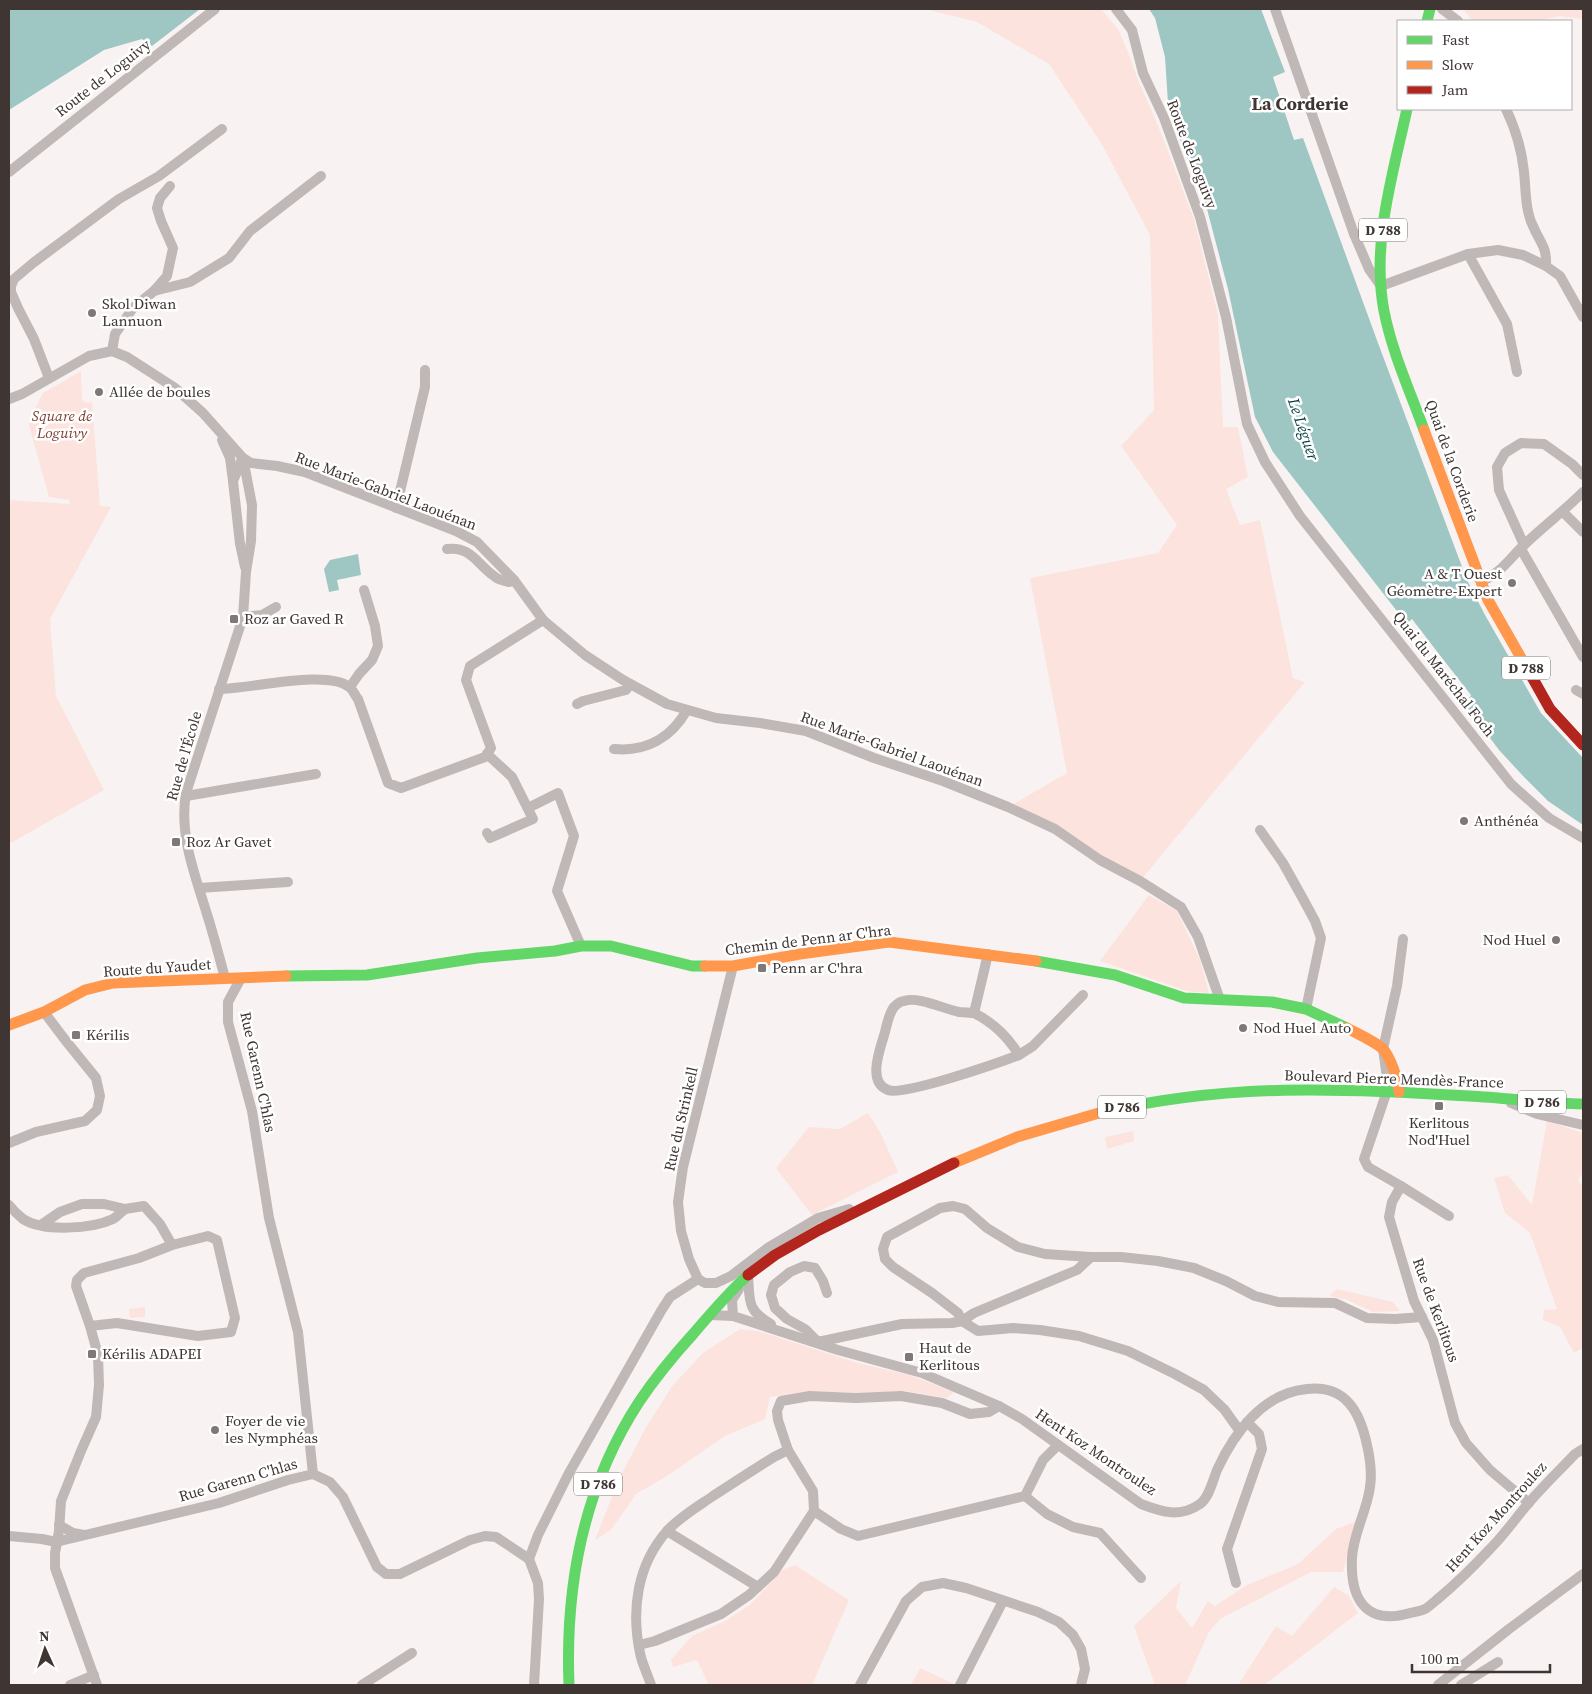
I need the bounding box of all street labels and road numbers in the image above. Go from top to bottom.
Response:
street label: Route de Loguivy [51,34,155,121]
street label: Route de Loguivy [1162,96,1223,212]
road number: D 788 [1359,218,1407,242]
street label: Quai de la Corderie [1421,397,1484,525]
street label: Rue Marie-Gabriel Laouénan [292,446,480,535]
street label: Quai du Maréchal Foch [1389,606,1500,741]
road number: D 788 [1502,656,1550,680]
street label: Rue Marie-Gabriel Laouénan [798,706,986,791]
street label: Rue de l'École [161,708,206,803]
street label: Chemin de Penn ar C'hra [724,919,892,960]
street label: Route du Yaudet [102,953,212,982]
street label: Rue Garenn C'hlas [235,1010,282,1134]
street label: Rue du Strinkell [658,1064,703,1173]
street label: Boulevard Pierre Mendès-France [1284,1064,1504,1093]
road number: D 786 [1518,1090,1566,1114]
road number: D 786 [1098,1096,1146,1118]
street label: Rue de Kerlitous [1408,1255,1465,1365]
street label: Hent Koz Montroulez [1031,1403,1161,1500]
street label: Rue Garenn C'hlas [176,1453,300,1507]
street label: Hent Koz Montroulez [1440,1457,1551,1577]
road number: D 786 [574,1472,622,1496]

